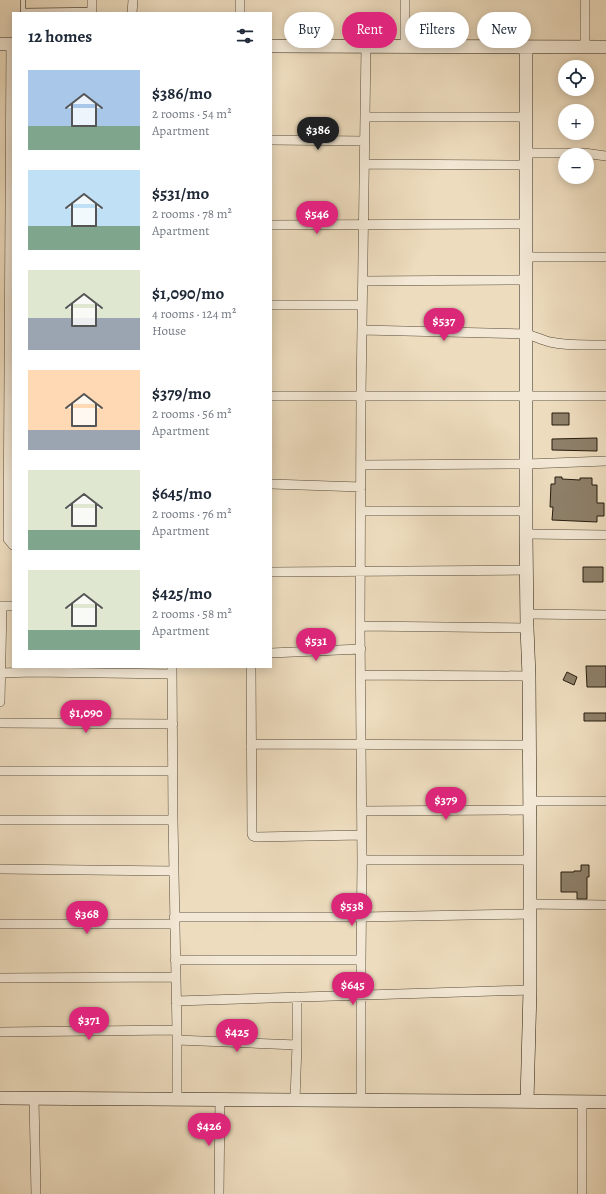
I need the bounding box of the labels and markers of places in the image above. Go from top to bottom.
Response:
pin: $386 [294,117,342,151]
pin: $546 [293,201,341,235]
pin: $537 [420,308,468,342]
pin: $531 [292,628,340,662]
pin: $1,090 [53,700,119,734]
pin: $379 [422,787,470,821]
pin: $538 [328,893,376,927]
pin: $368 [63,901,111,935]
pin: $645 [329,972,377,1006]
pin: $371 [65,1007,113,1041]
pin: $425 [213,1019,261,1053]
pin: $426 [185,1113,233,1147]

